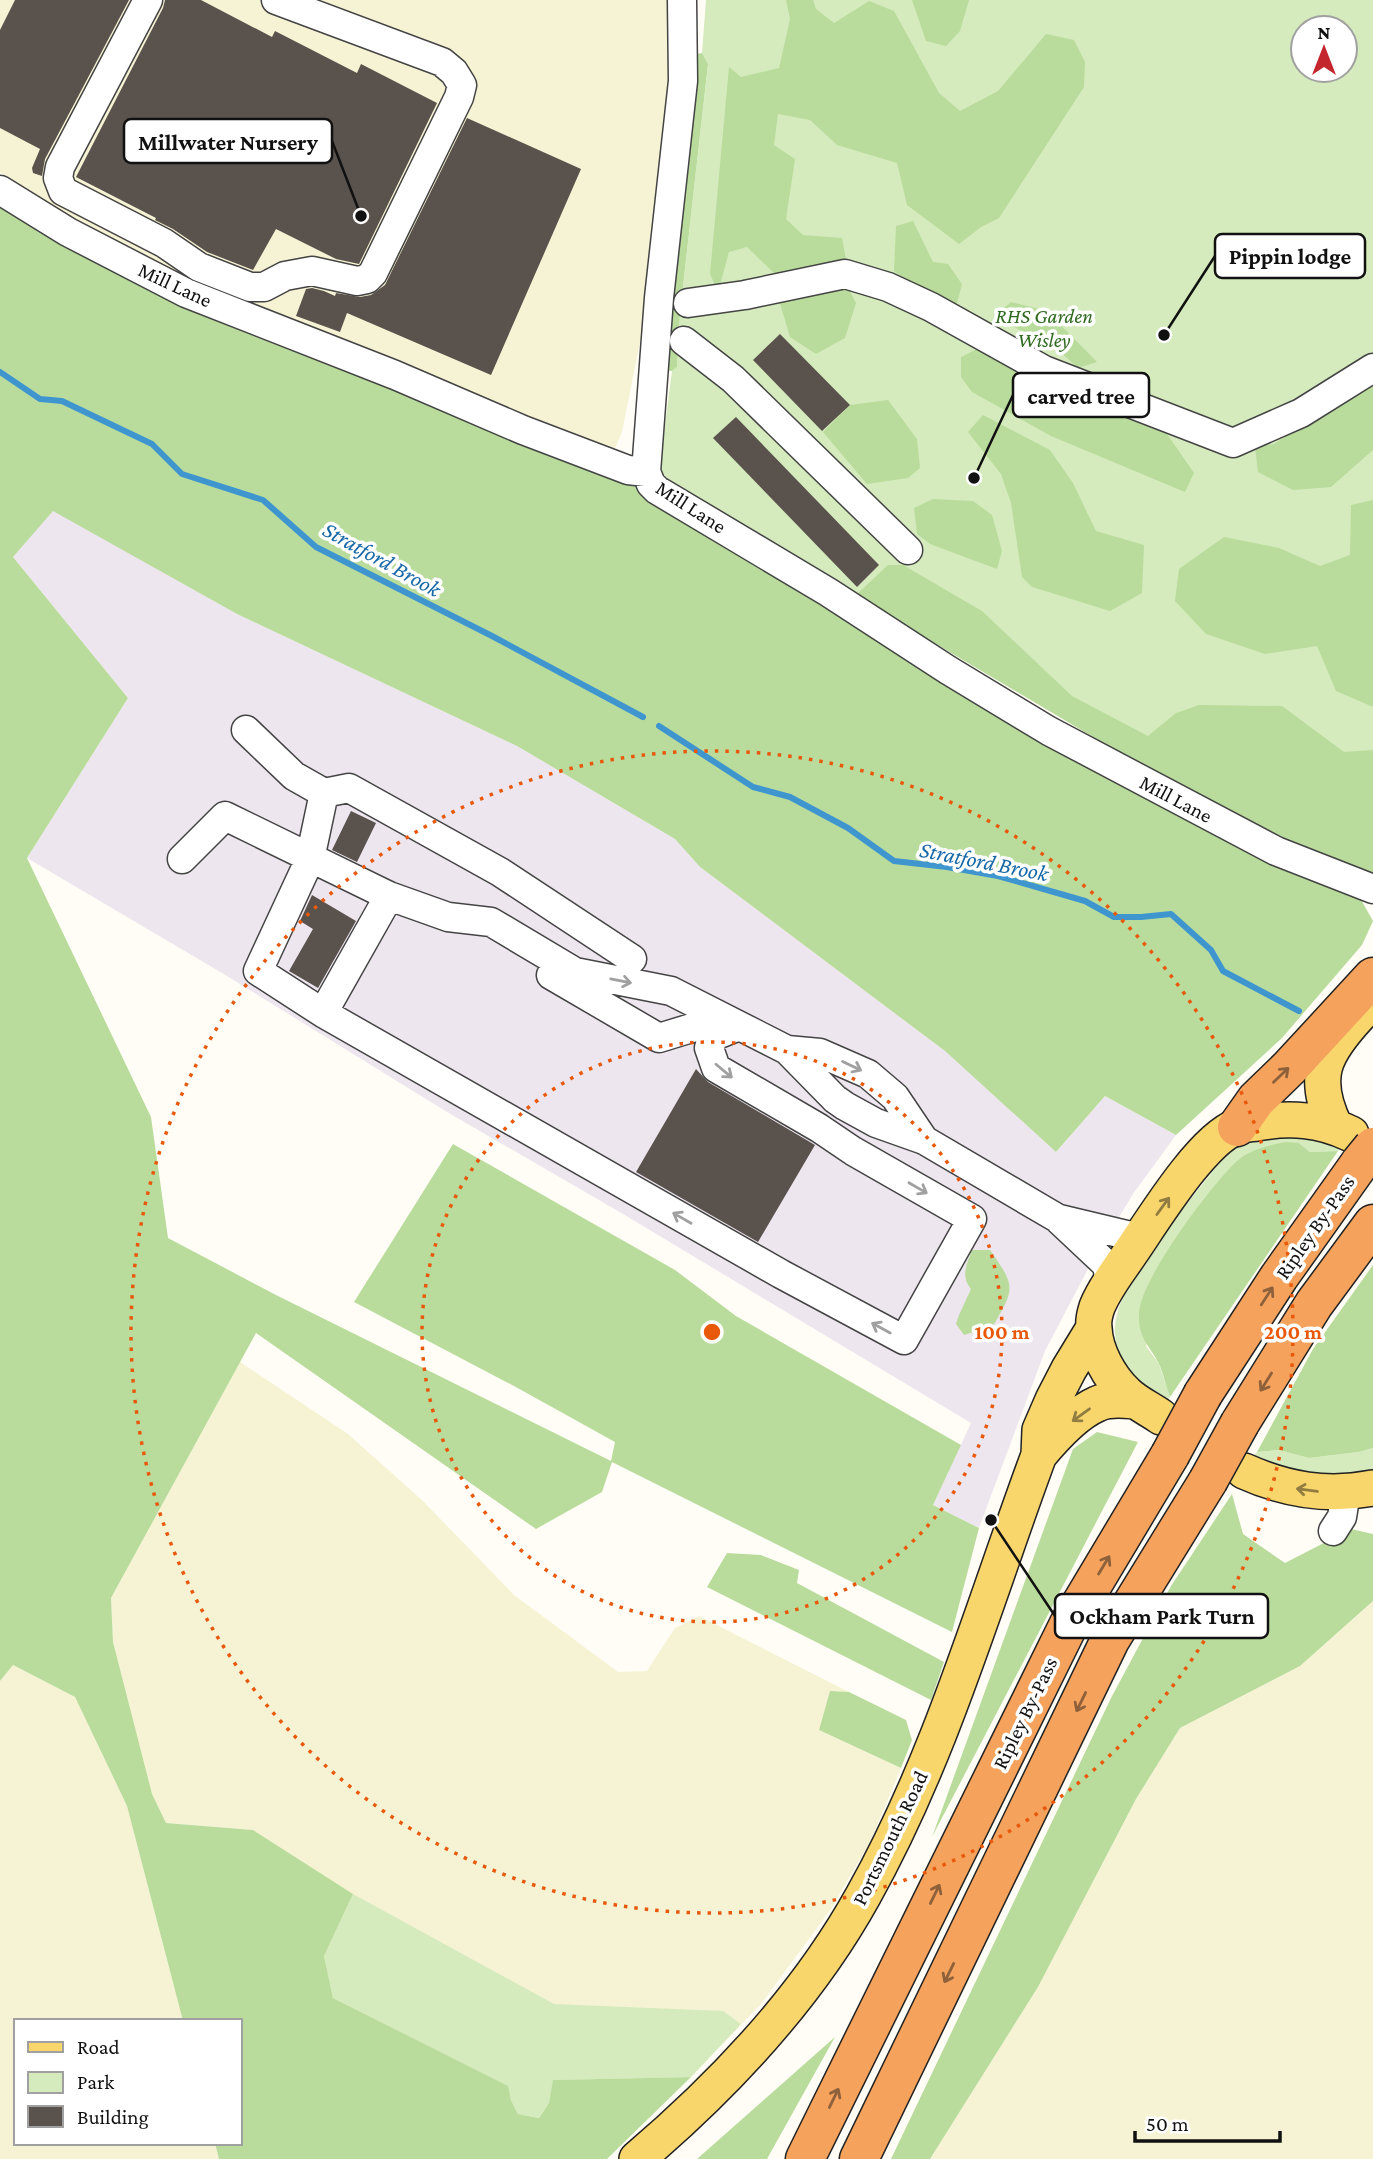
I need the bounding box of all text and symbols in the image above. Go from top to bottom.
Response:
north arrow [1289,14,1359,84]
text: N [1318,22,1331,43]
callout: Millwater Nursery [124,119,332,163]
text: Millwater Nursery [138,129,319,155]
callout: Pippin lodge [1215,234,1365,278]
text: Pippin lodge [1229,243,1352,269]
street label: Mill Lane [134,258,216,312]
park label: RHS Garden Wisley [995,304,1093,352]
callout: carved tree [1013,373,1149,417]
text: carved tree [1027,383,1135,409]
street label: Mill Lane [652,476,730,538]
water label: Stratford Brook [319,516,446,602]
street label: Mill Lane [1136,770,1216,828]
water label: Stratford Brook [917,836,1051,886]
one-way arrow [609,975,632,989]
one-way arrow [841,1060,862,1074]
one-way arrow [714,1063,732,1078]
one-way arrow [1273,1067,1290,1084]
street label: Ripley By-Pass [1270,1170,1360,1284]
one-way arrow [907,1181,927,1195]
one-way arrow [1156,1197,1170,1216]
one-way arrow [673,1211,693,1225]
one-way arrow [1260,1286,1274,1306]
centre of rings [700,1320,724,1344]
text: 100 m [974,1320,1030,1344]
text: 200 m [1264,1320,1322,1344]
one-way arrow [871,1321,892,1334]
one-way arrow [1259,1371,1273,1391]
one-way arrow [1072,1408,1091,1422]
one-way arrow [1296,1483,1319,1496]
one-way arrow [1097,1556,1111,1576]
callout: Ockham Park Turn [1055,1594,1268,1638]
text: Ockham Park Turn [1069,1603,1255,1629]
street label: Ripley By-Pass [988,1653,1062,1773]
one-way arrow [1073,1691,1087,1712]
street label: Portsmouth Road [847,1767,933,1909]
one-way arrow [929,1884,943,1905]
one-way arrow [942,1962,956,1983]
legend [14,2019,242,2145]
text: Road [77,2035,120,2059]
text: Park [77,2070,114,2094]
one-way arrow [828,2088,842,2109]
scale bar [1135,2100,1280,2144]
text: Building [77,2105,149,2129]
text: 50 m [1146,2112,1189,2136]

